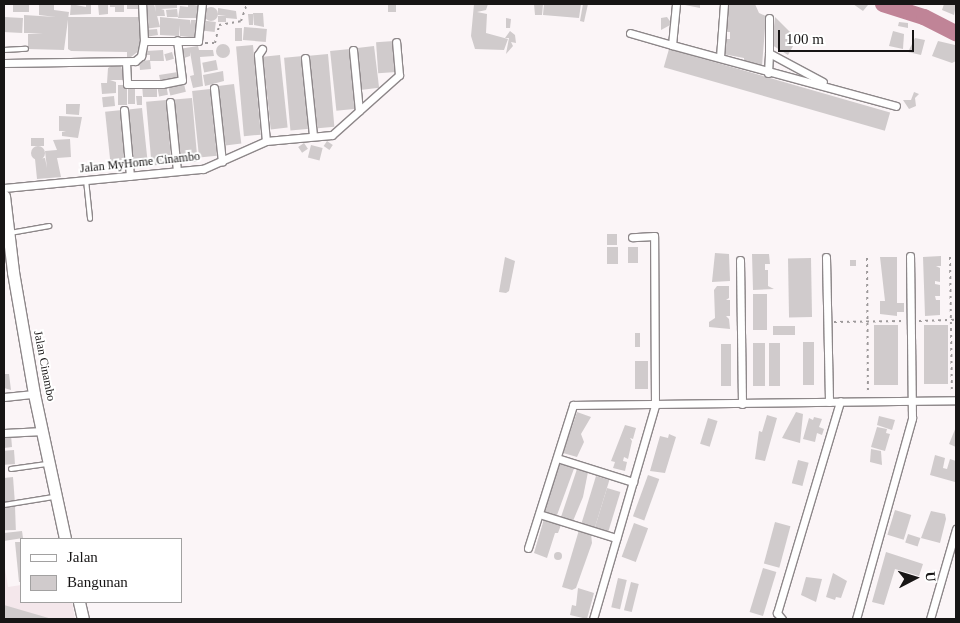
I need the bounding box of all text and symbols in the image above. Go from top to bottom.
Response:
scale bar [780,20,916,52]
text: 100 m [786,31,824,47]
street label: Jalan MyHome Cinambo [79,150,201,176]
street label: Jalan Cinambo [30,329,58,403]
legend [20,538,182,603]
text: Jalan [67,549,98,565]
north arrow [890,553,940,603]
text: U [923,571,938,582]
text: Bangunan [67,574,128,590]

